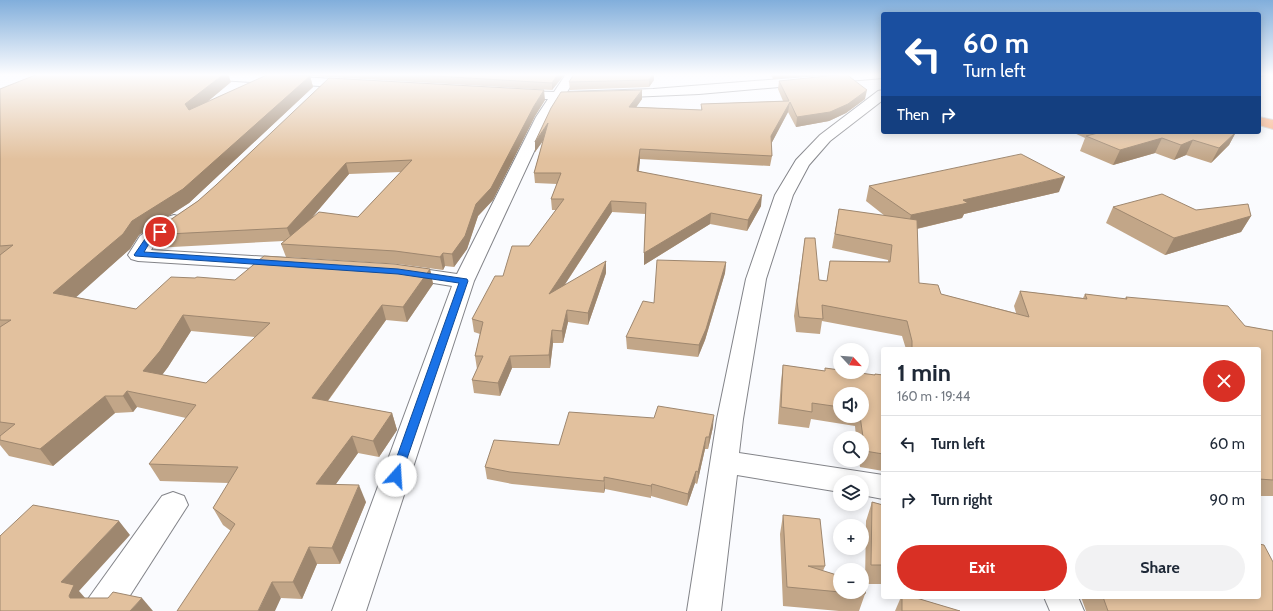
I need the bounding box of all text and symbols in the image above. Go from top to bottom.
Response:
text: 60 m [963,26,1029,60]
icon: left [897,28,949,80]
text: Turn left [963,60,1026,82]
icon: right [937,104,959,126]
text: Then [897,106,929,124]
pin [143,215,177,249]
icon: arrive [149,221,171,243]
north arrow [833,343,869,379]
map controls [833,343,869,599]
text: 1 min [897,358,951,387]
button: close [1203,360,1245,402]
button: sound [833,387,869,423]
text: 160 m · 19:44 [897,388,970,404]
button: search [833,431,869,467]
icon: left [897,433,919,455]
text: Turn left [931,435,985,453]
text: 60 m [1209,435,1245,453]
position arrow [375,455,417,497]
button: layers [833,475,869,511]
icon: right [897,489,919,511]
text: Turn right [931,491,992,509]
text: 90 m [1209,491,1245,509]
button: + [833,519,869,555]
button: Exit [897,545,1067,591]
button: Share [1075,545,1245,591]
button: − [833,563,869,599]

